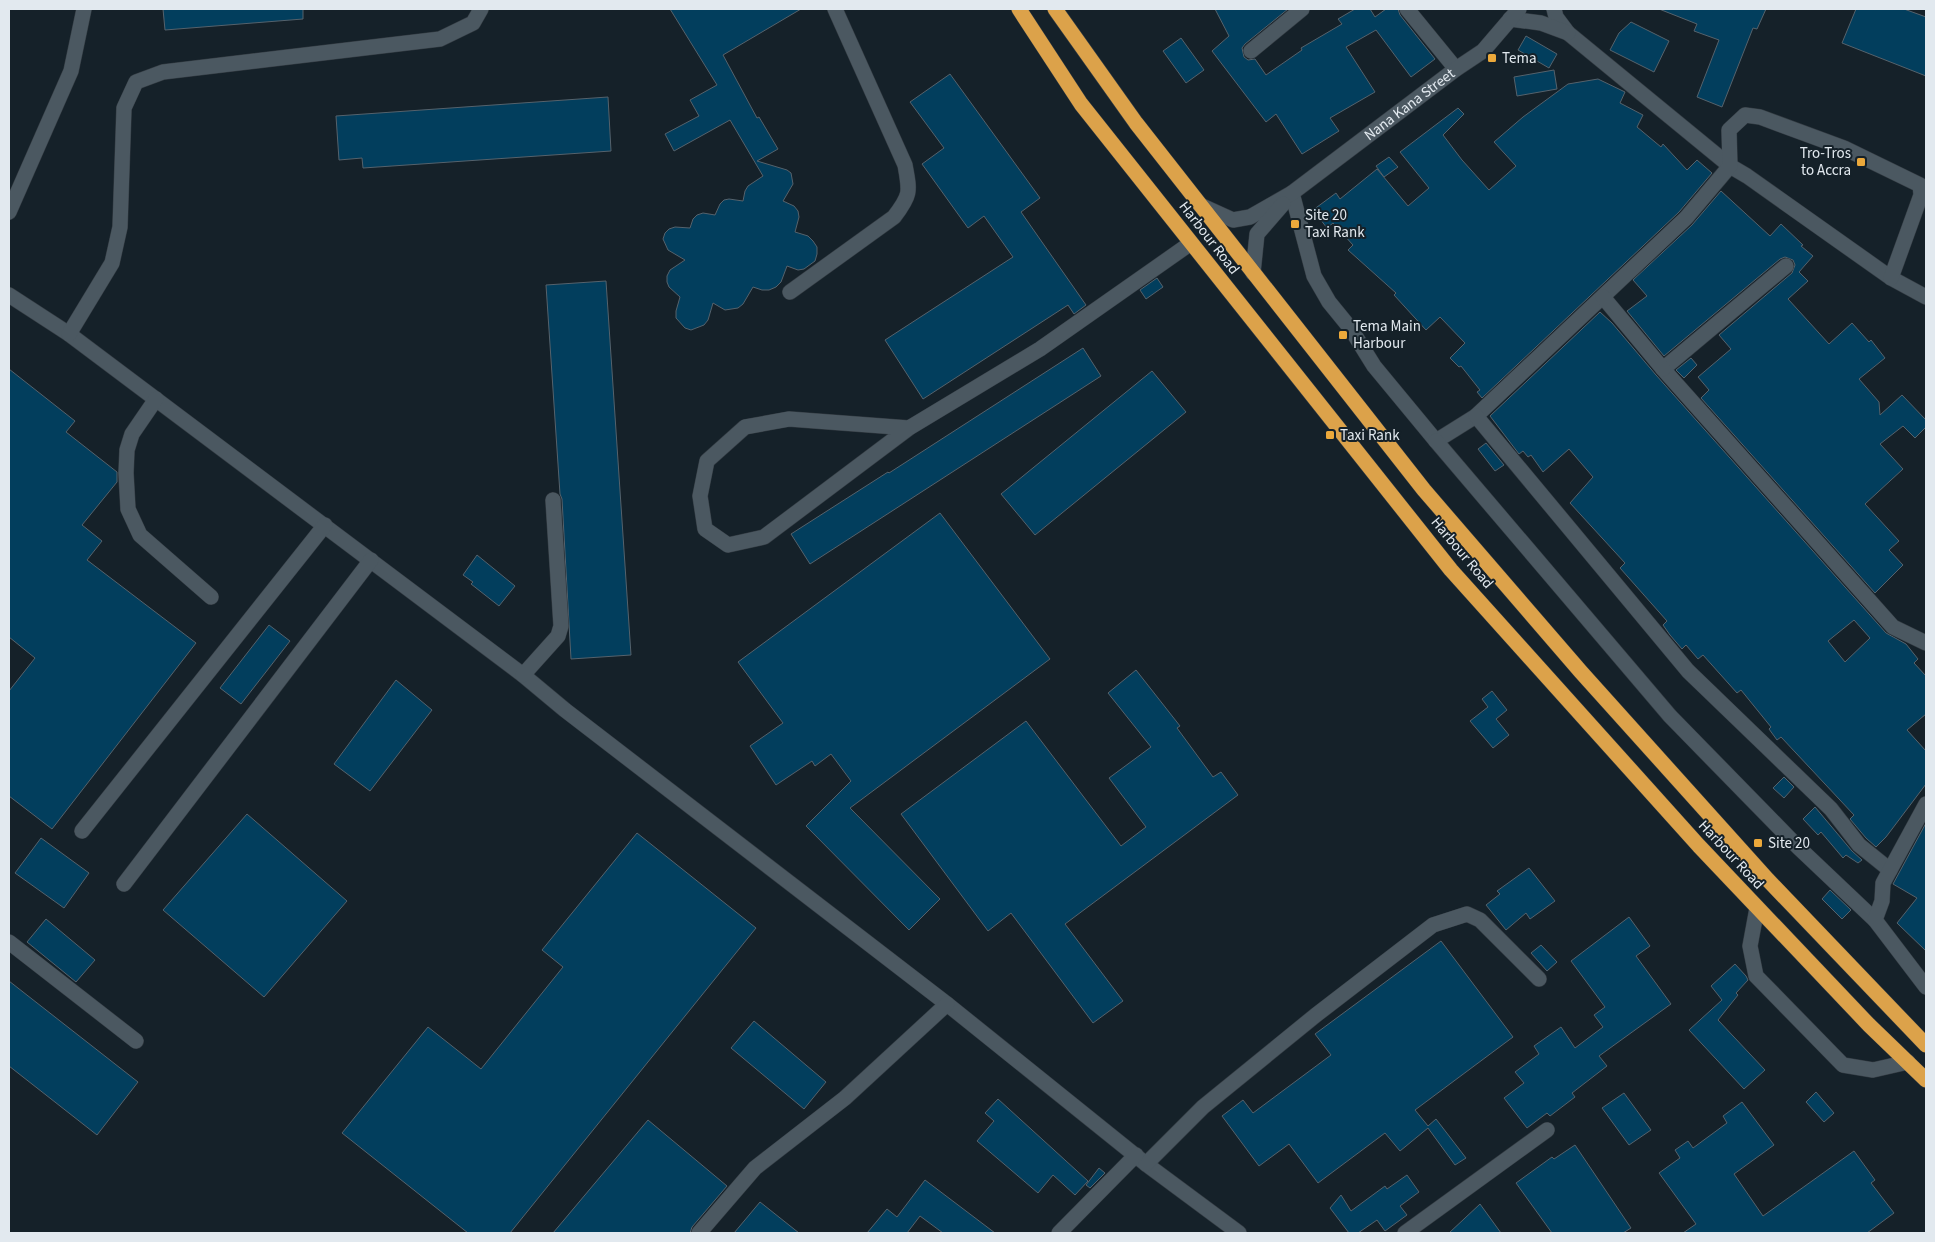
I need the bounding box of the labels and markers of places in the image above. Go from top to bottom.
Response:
place label: Tema [1502,48,1536,69]
marker: Tema [1486,52,1498,64]
place label: Tro-Tros to Accra [1800,143,1851,181]
marker: Tro-Tros to Accra [1855,156,1867,168]
place label: Site 20 Taxi Rank [1305,205,1365,243]
marker: Site 20 Taxi Rank [1289,218,1301,230]
place label: Tema Main Harbour [1353,316,1421,354]
marker: Tema Main Harbour [1337,329,1349,341]
place label: Taxi Rank [1340,425,1400,446]
marker: Taxi Rank [1324,429,1336,441]
place label: Site 20 [1768,833,1810,854]
marker: Site 20 [1752,837,1764,849]

